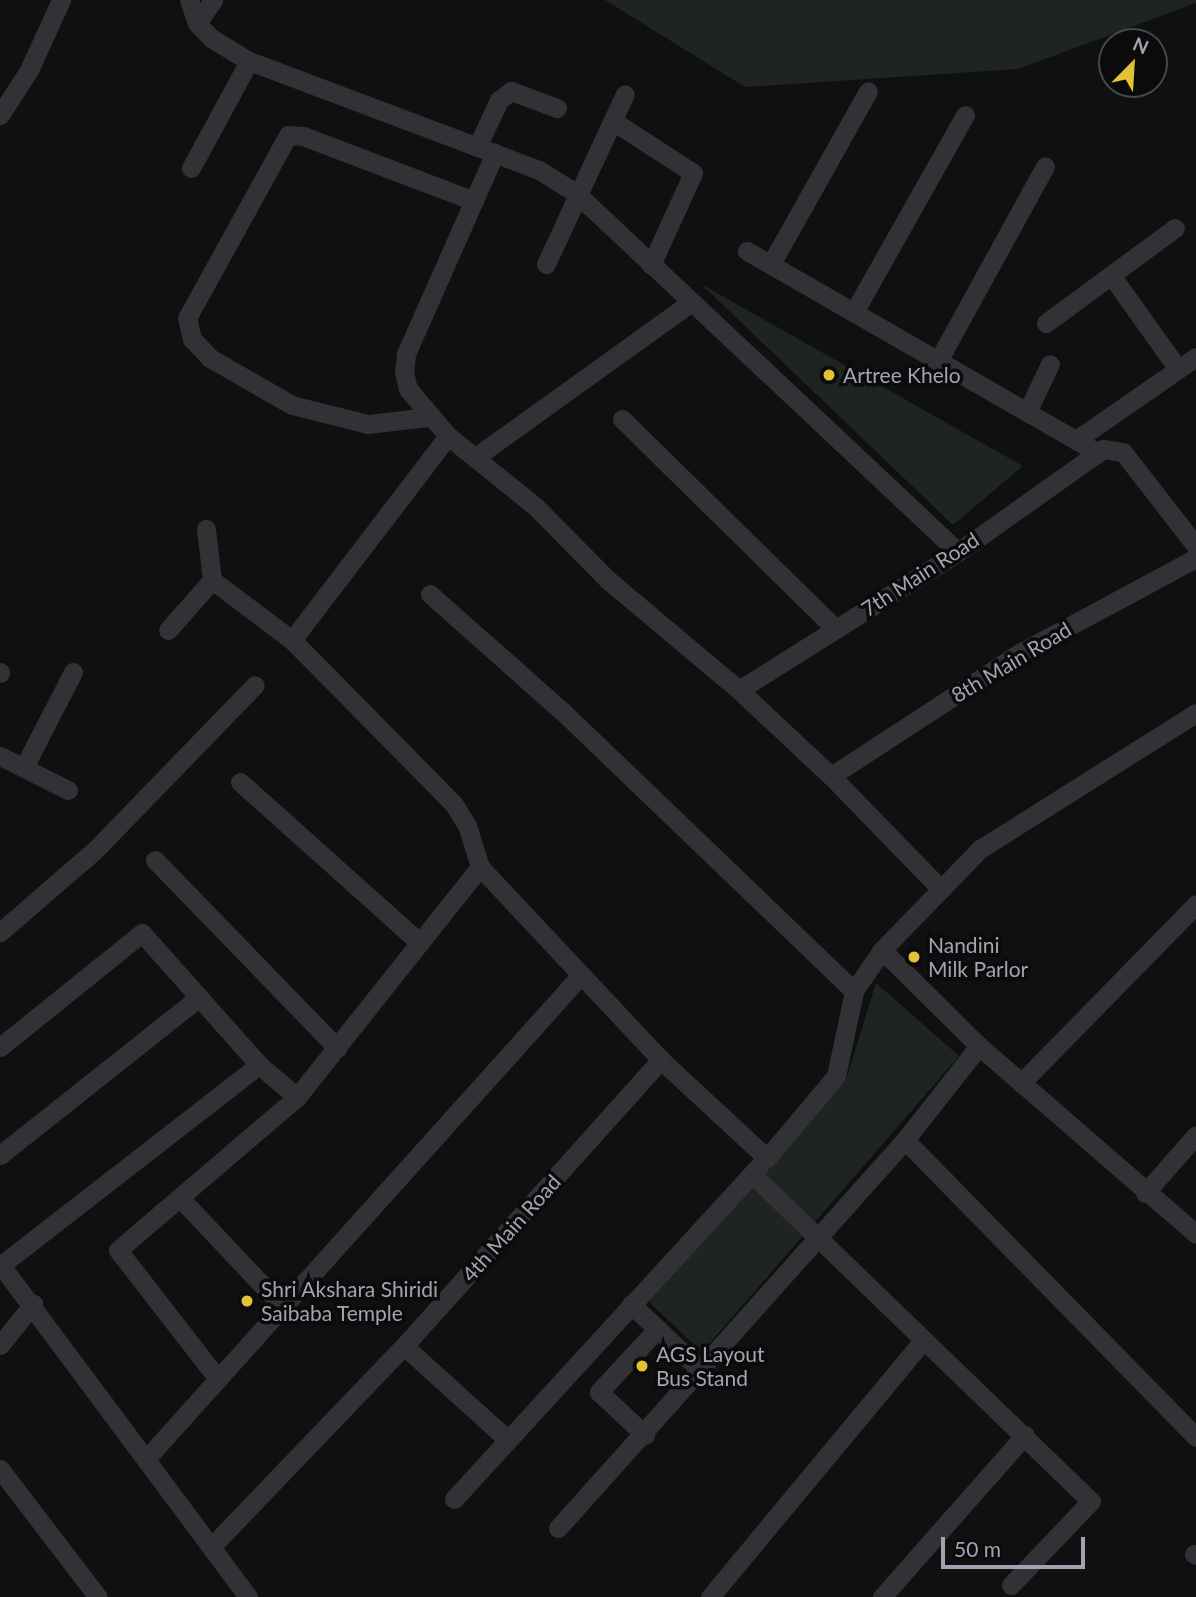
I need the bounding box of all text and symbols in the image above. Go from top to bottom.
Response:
north arrow [1098,28,1168,98]
text: N [1130,32,1152,59]
place label: Artree Khelo [843,362,961,388]
marker: Artree Khelo [821,367,837,383]
street label: 7th Main Road [856,527,984,621]
street label: 8th Main Road [947,616,1075,708]
place label: Nandini Milk Parlor [928,932,1028,982]
marker: Nandini Milk Parlor [906,949,922,965]
street label: 4th Main Road [456,1169,566,1287]
place label: Shri Akshara Shiridi Saibaba Temple [261,1276,439,1326]
marker: Shri Akshara Shiridi Saibaba Temple [239,1293,255,1309]
place label: AGS Layout Bus Stand [656,1341,765,1391]
marker: AGS Layout Bus Stand [634,1358,650,1374]
scale bar [944,1524,1088,1568]
text: 50 m [954,1536,1001,1561]

